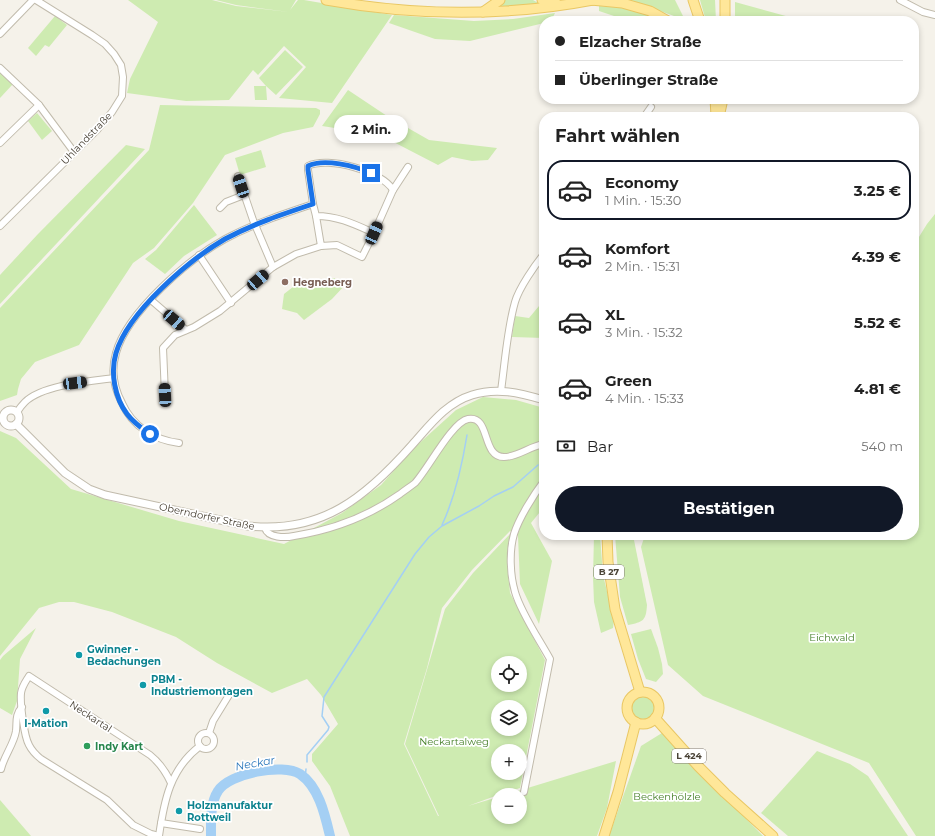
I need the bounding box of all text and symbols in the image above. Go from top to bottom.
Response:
text: Elzacher Straße [579,32,702,51]
text: Überlinger Straße [579,70,718,89]
street label: Uhlandstraße [58,109,115,167]
callout: 2 Min. [334,115,408,143]
text: 2 Min. [351,121,391,137]
text: Fahrt wählen [555,125,680,147]
route end [362,164,380,182]
icon: car [557,172,593,208]
car [232,173,250,199]
text: Economy [605,173,678,192]
text: 3.25 € [854,181,901,200]
text: 1 Min. · 15:30 [605,192,681,208]
car [364,220,384,246]
icon: car [557,238,593,274]
text: Komfort [605,239,670,258]
text: 4.39 € [851,247,901,266]
text: 2 Min. · 15:31 [605,258,680,274]
car [245,268,271,292]
place label: Hegneberg [293,276,352,289]
marker: Hegneberg [280,277,290,287]
icon: car [557,304,593,340]
text: XL [605,305,624,324]
car [161,308,187,332]
text: 5.52 € [854,313,901,332]
text: 3 Min. · 15:32 [605,324,683,340]
icon: car [557,370,593,406]
text: Green [605,371,652,390]
car [62,376,88,390]
text: 4.81 € [854,379,901,398]
car [158,383,172,407]
text: 4 Min. · 15:33 [605,390,684,406]
route start [141,425,159,443]
icon: cash [555,435,577,457]
text: Bar [587,437,613,456]
text: 540 m [861,438,903,454]
button: Bestätigen [555,486,903,532]
street label: Oberndorfer Straße [158,500,256,533]
road number: B 27 [594,565,624,579]
park label: Eichwald [809,631,855,644]
place label: Gwinner - Bedachungen [87,643,161,668]
marker: Gwinner - Bedachungen [74,650,84,660]
map controls [491,656,527,824]
button: locate [491,656,527,692]
place label: PBM - Industriemontagen [151,673,253,698]
marker: PBM - Industriemontagen [138,680,148,690]
street label: Neckartal [67,698,114,735]
button: layers [491,700,527,736]
marker: I-Mation [41,706,51,716]
place label: I-Mation [24,717,68,730]
park label: Neckartalweg [419,735,489,748]
place label: Indy Kart [95,740,144,753]
marker: Indy Kart [82,741,92,751]
button: + [491,744,527,780]
road number: L 424 [672,749,706,763]
water label: Neckar [234,753,276,773]
button: − [491,788,527,824]
park label: Beckenhölzle [633,790,701,803]
place label: Holzmanufaktur Rottweil [187,799,273,824]
marker: Holzmanufaktur Rottweil [174,806,184,816]

